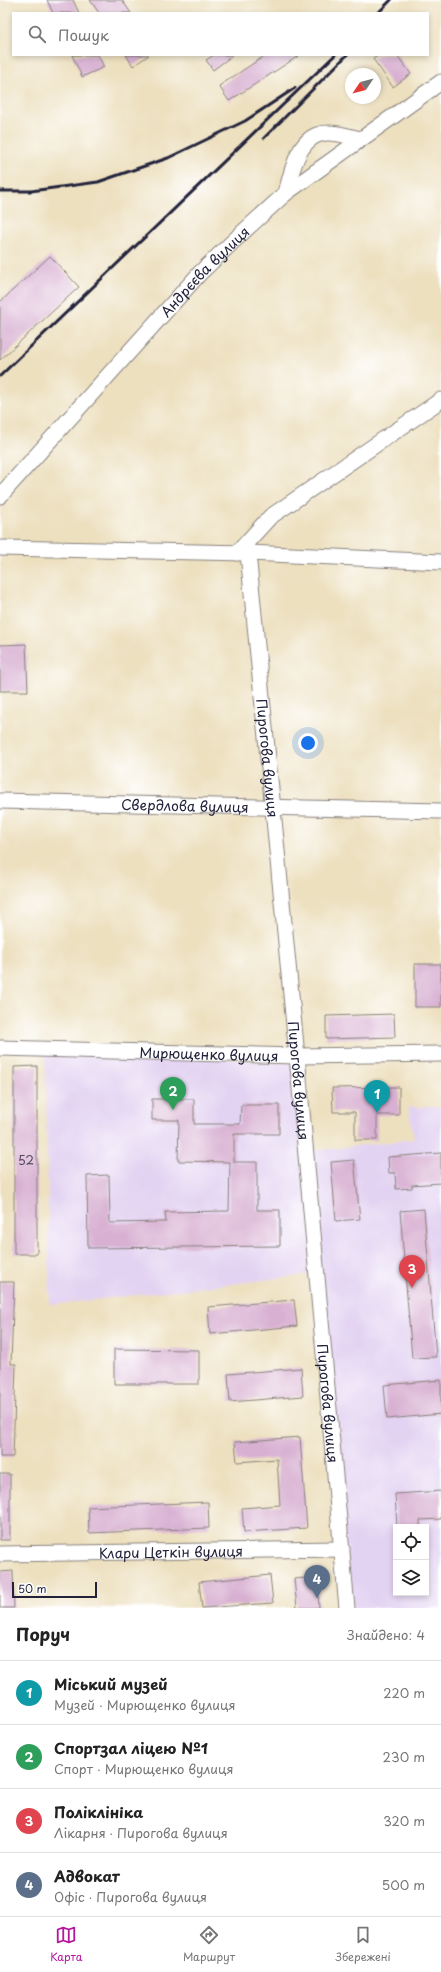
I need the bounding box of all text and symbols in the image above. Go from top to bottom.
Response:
search box [12,12,429,56]
icon: search [26,23,48,45]
text: Пошук [58,23,109,46]
north arrow [345,68,381,104]
street label: Андрєєва вулиця [155,221,254,321]
street label: Пирогова вулиця [252,698,284,818]
your location [298,733,318,753]
street label: Свердлова вулиця [121,793,249,817]
street label: Пирогова вулиця [283,1020,315,1141]
street label: Мирющенко вулиця [139,1041,279,1066]
pin: 2 [160,1077,186,1110]
pin: 1 [364,1080,390,1113]
house number: 52 [18,1151,34,1169]
pin: 3 [399,1255,425,1288]
street label: Пирогова вулиця [313,1343,344,1464]
map controls [393,1524,429,1596]
button: locate [393,1524,429,1560]
street label: Клари Цеткін вулиця [99,1540,243,1563]
button: layers [393,1560,429,1596]
pin: 4 [304,1565,330,1598]
scale bar [12,1580,97,1599]
text: 50 m [18,1580,47,1597]
text: Поруч [16,1621,70,1647]
text: Знайдено: 4 [347,1625,425,1644]
text: Міський музей [54,1672,168,1695]
text: 1 [26,1683,32,1702]
text: 220 m [383,1683,425,1702]
text: Музей · Мирющенко вулиця [54,1695,236,1714]
text: Спортзал ліцею №1 [54,1736,208,1759]
text: 2 [24,1747,34,1766]
text: 230 m [383,1747,425,1766]
text: Спорт · Мирющенко вулиця [54,1759,234,1778]
text: Поліклініка [54,1800,143,1823]
text: 3 [25,1811,33,1830]
text: 320 m [383,1811,425,1830]
text: Лікарня · Пирогова вулиця [54,1823,228,1842]
text: Адвокат [54,1864,120,1887]
text: 4 [25,1875,33,1894]
text: 500 m [382,1875,425,1894]
text: Офіс · Пирогова вулиця [54,1887,207,1906]
tab: Карта [50,1924,83,1965]
tab: Маршрут [183,1924,235,1965]
tab: Збережені [335,1924,391,1965]

